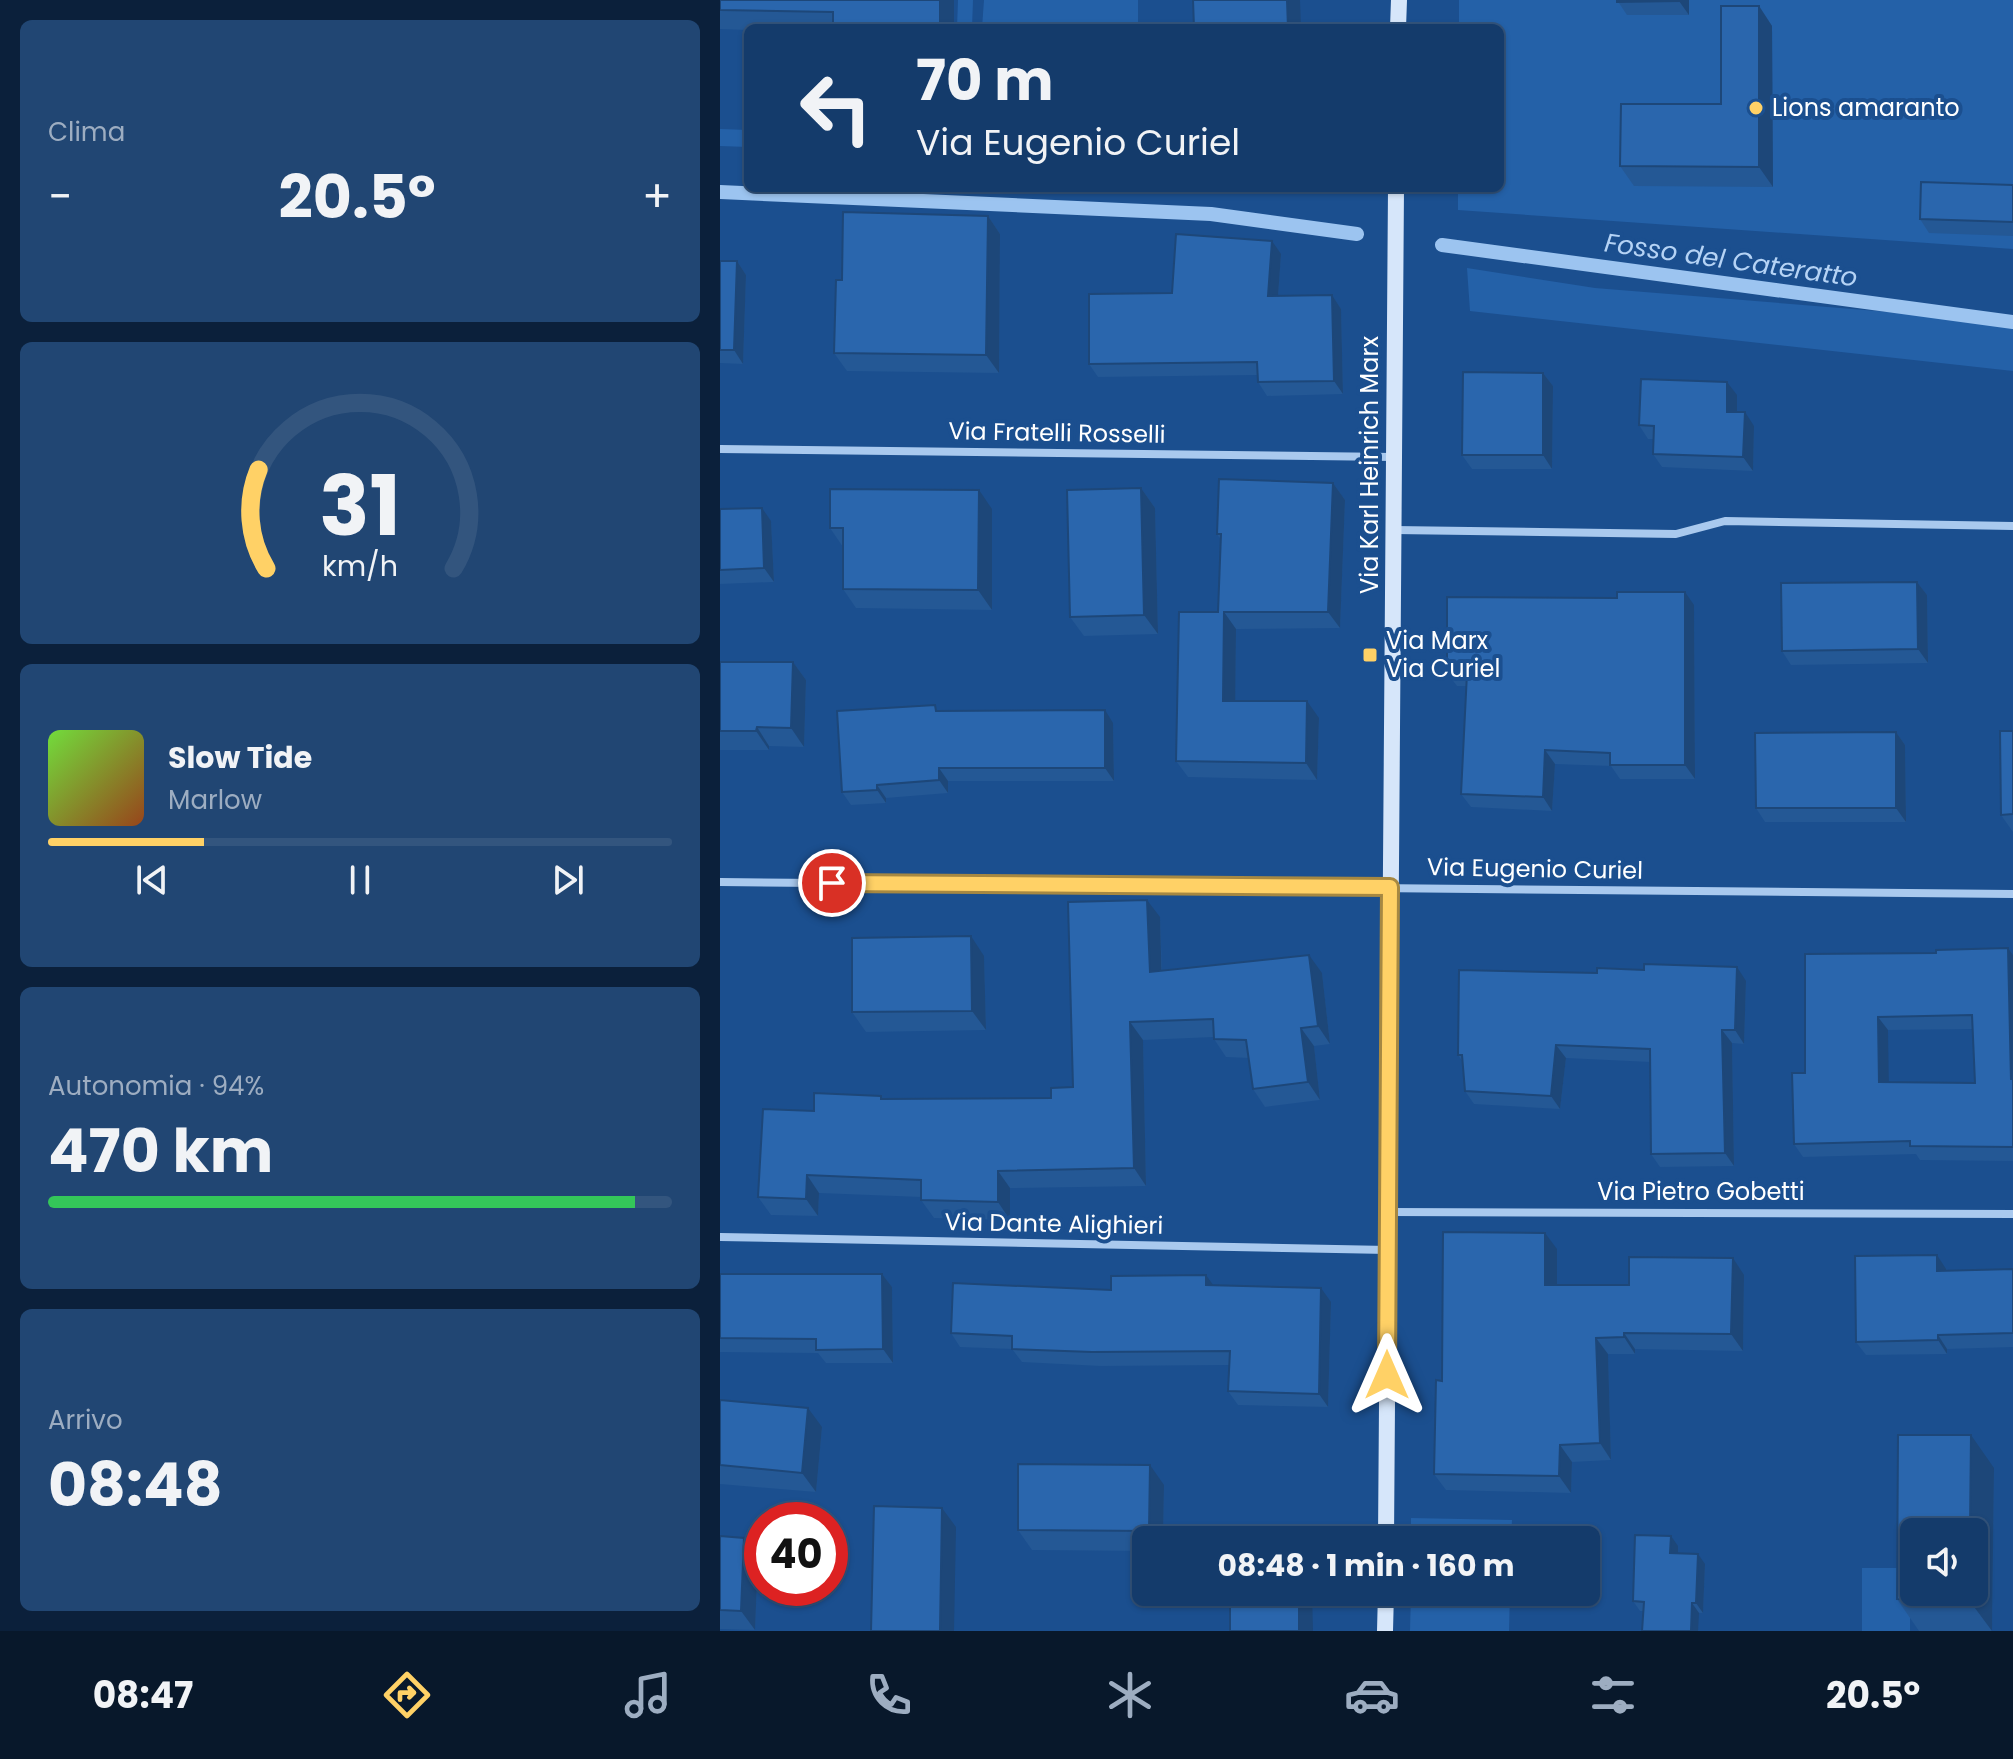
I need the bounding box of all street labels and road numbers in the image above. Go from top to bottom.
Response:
street label: Via Karl Heinrich Marx [1353,336,1386,594]
street label: Via Fratelli Rosselli [948,414,1166,451]
street label: Via Eugenio Curiel [1427,850,1643,887]
street label: Via Pietro Gobetti [1597,1175,1805,1208]
street label: Via Dante Alighieri [944,1205,1164,1242]

